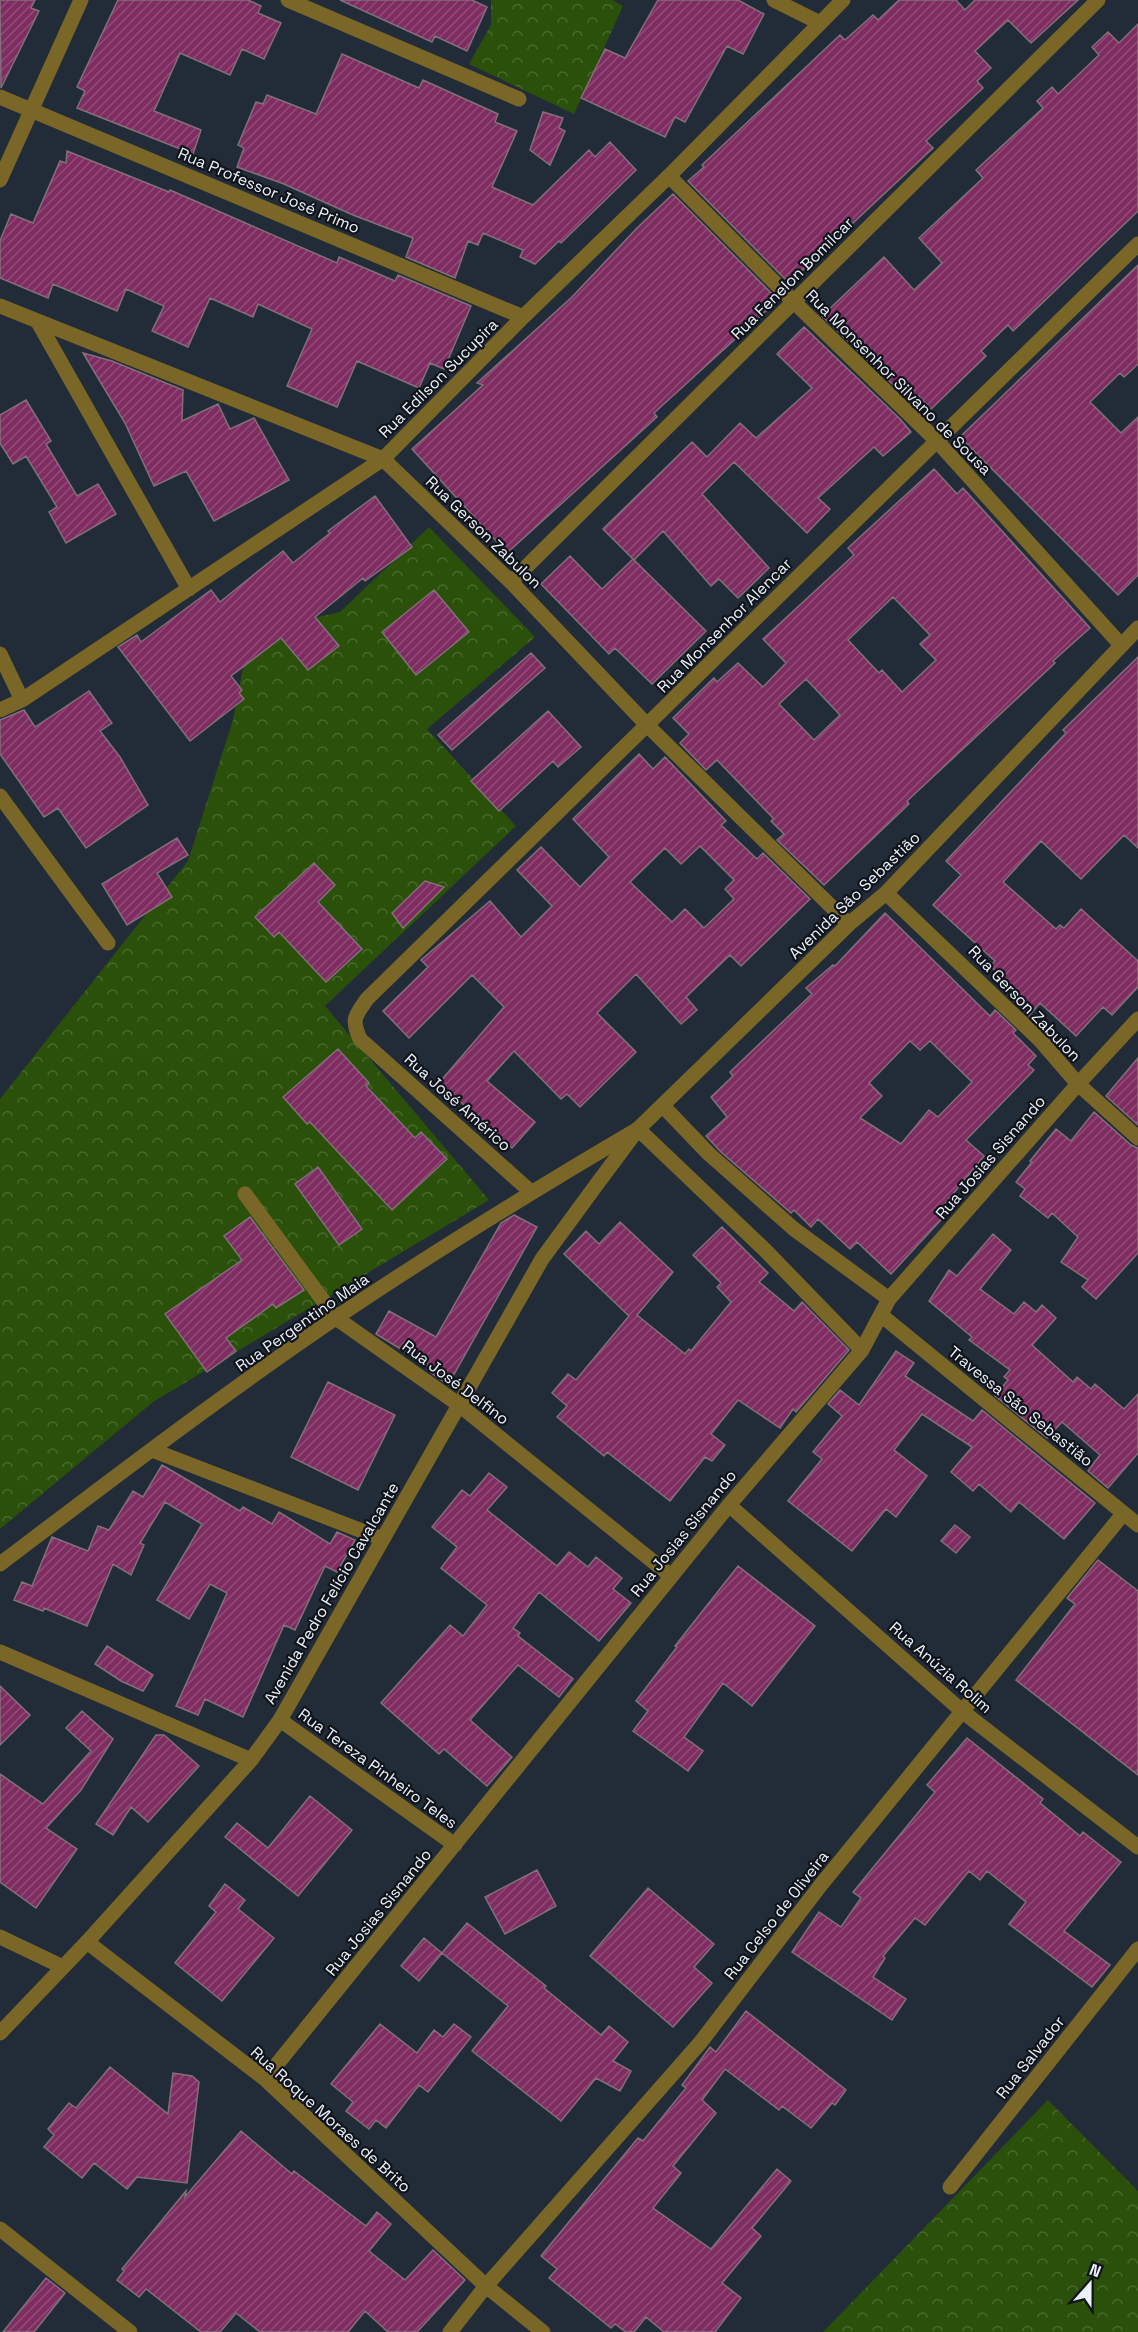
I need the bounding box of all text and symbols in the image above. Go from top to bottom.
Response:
street label: Rua Professor José Primo [175,143,363,238]
street label: Rua Fenelon Bomilcar [727,213,858,344]
street label: Rua Monsenhor Silvano de Sousa [801,285,996,480]
street label: Rua Edilson Sucupira [374,314,503,443]
street label: Rua Gerson Zabulon [421,471,546,593]
street label: Rua Monsenhor Alencar [653,554,796,697]
street label: Avenida São Sebastião [784,827,925,964]
street label: Rua Gerson Zabulon [964,941,1086,1066]
street label: Rua José Américo [400,1049,515,1156]
street label: Rua Josias Sisnando [931,1091,1050,1224]
street label: Rua Pergentino Maia [231,1268,373,1376]
street label: Rua José Delfino [398,1335,513,1429]
street label: Travessa São Sebastião [944,1341,1097,1471]
street label: Rua Josias Sisnando [626,1466,741,1601]
street label: Avenida Pedro Felício Cavalcante [259,1479,404,1708]
street label: Rua Anúzia Rolim [885,1617,997,1718]
street label: Rua Tereza Pinheiro Teles [294,1704,461,1833]
street label: Rua Josias Sisnando [321,1845,436,1980]
street label: Rua Celso de Oliveira [719,1846,833,1984]
street label: Rua Salvador [991,2012,1069,2103]
street label: Rua Roque Moraes de Brito [246,2042,415,2197]
north arrow [1060,2254,1120,2314]
text: N [1086,2259,1104,2282]

